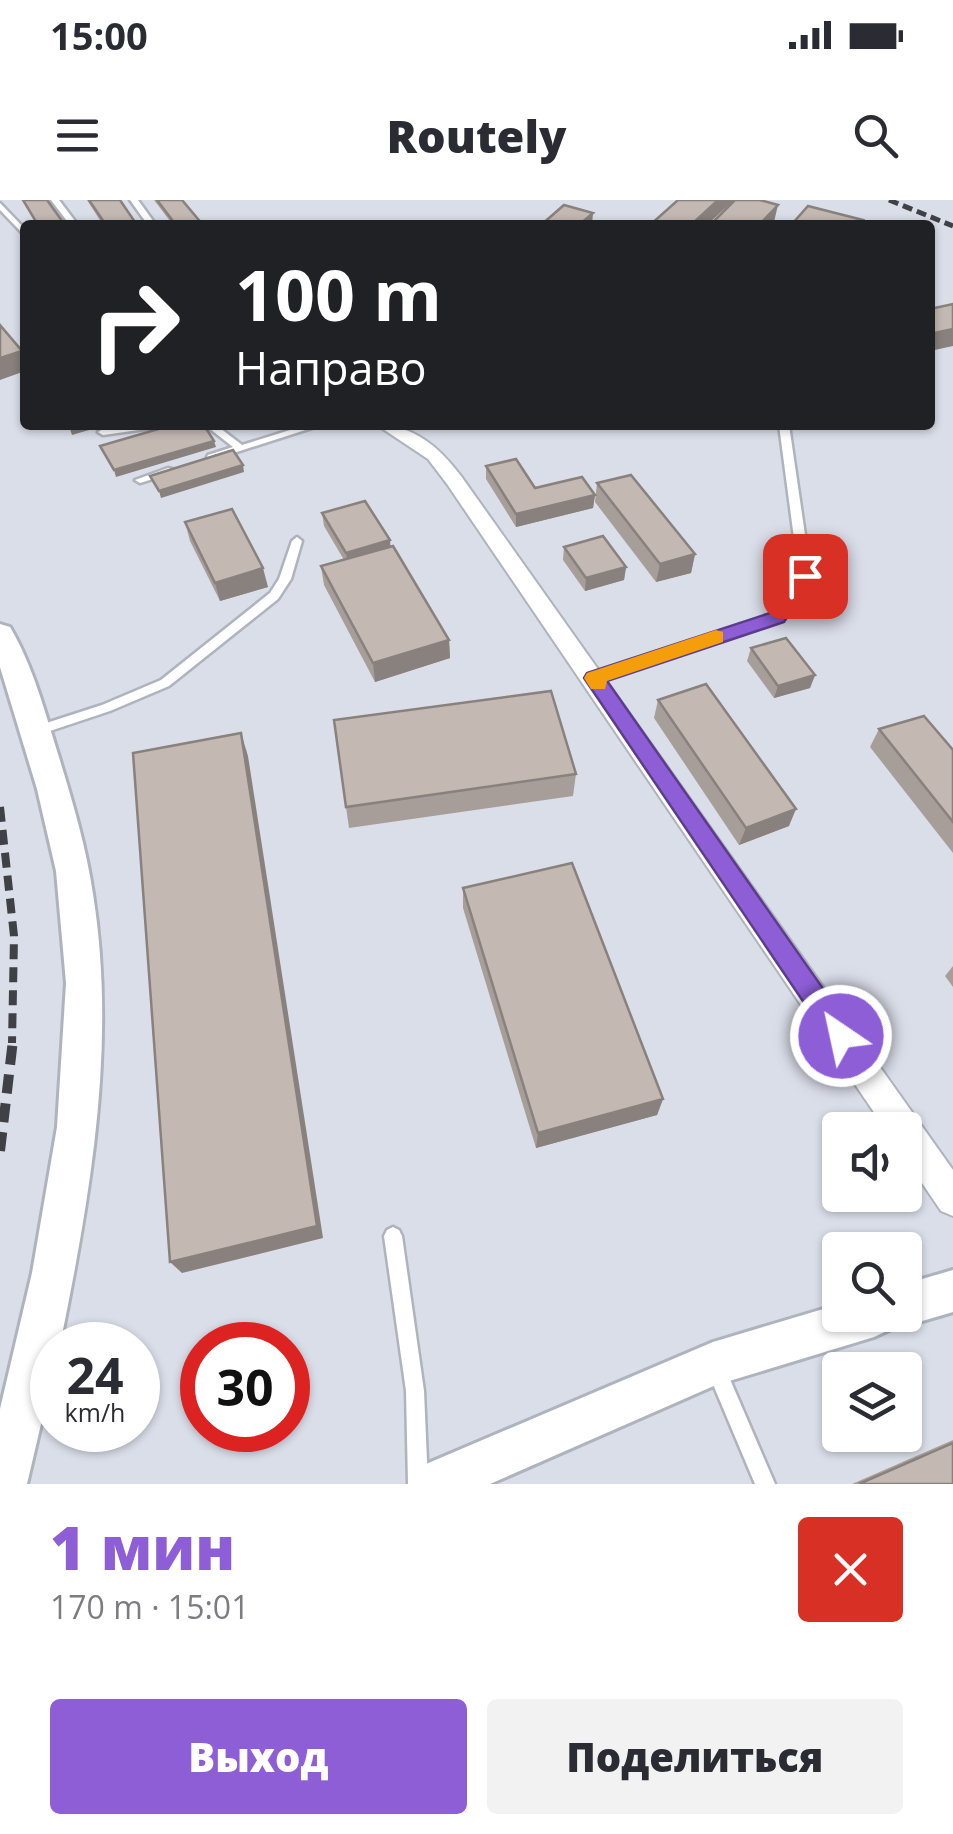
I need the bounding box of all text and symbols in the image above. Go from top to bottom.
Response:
text: 15:00 [50,9,148,61]
text: Routely [387,105,566,166]
icon: menu [50,108,105,163]
icon: search [848,108,903,163]
text: 100 m [235,246,442,342]
icon: right [70,260,200,390]
text: Направо [235,337,427,398]
pin [763,534,848,619]
icon: arrive [778,549,833,604]
position arrow [789,984,893,1088]
map controls [822,1112,922,1452]
button: sound [822,1112,922,1212]
button: search [822,1232,922,1332]
speed limit sign: 30 [180,1322,310,1452]
text: 24 [66,1341,124,1409]
button: layers [822,1352,922,1452]
text: km/h [65,1395,125,1429]
text: 1 мин [50,1506,235,1588]
button: close [798,1517,903,1622]
text: 170 m · 15:01 [50,1585,249,1628]
button: Выход [50,1699,467,1814]
button: Поделиться [487,1699,903,1814]

